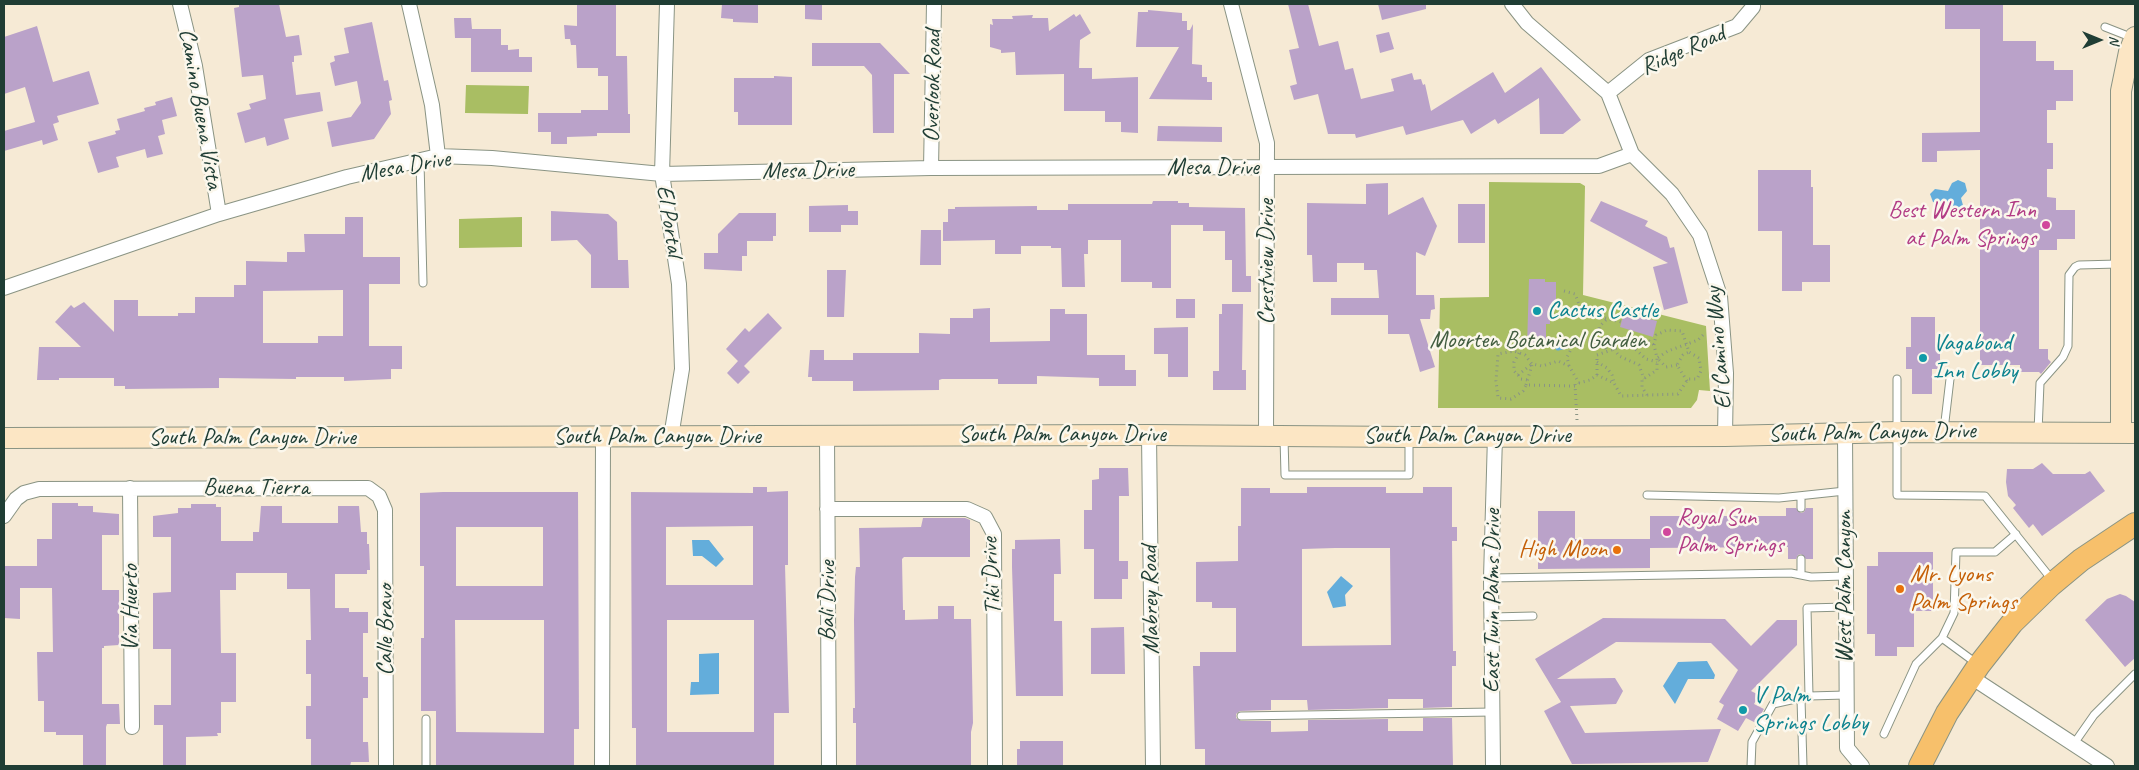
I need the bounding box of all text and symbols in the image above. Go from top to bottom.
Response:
north arrow [2074,15,2124,65]
street label: Ridge Road [1636,20,1730,82]
street label: Camino Buena Vista [172,27,228,191]
street label: Overlook Road [918,29,948,143]
text: N [2106,36,2123,44]
street label: Mesa Drive [357,145,453,189]
street label: Mesa Drive [1167,154,1259,182]
street label: Mesa Drive [762,156,854,186]
street label: El Portal [649,183,689,259]
place label: Best Western Inn at Palm Springs [1888,197,2036,253]
street label: Crestview Drive [1253,199,1281,325]
marker: Best Western Inn at Palm Springs [2040,219,2052,231]
street label: El Camino Way [1699,286,1739,410]
place label: Cactus Castle [1547,297,1658,325]
marker: Cactus Castle [1531,305,1543,317]
park label: Moorten Botanical Garden [1429,327,1647,355]
place label: Vagabond Inn Lobby [1933,330,2018,386]
marker: Vagabond Inn Lobby [1917,352,1929,364]
street label: South Palm Canyon Drive [1768,417,1976,449]
street label: South Palm Canyon Drive [958,421,1166,449]
street label: South Palm Canyon Drive [1363,422,1571,450]
street label: South Palm Canyon Drive [553,423,761,451]
street label: South Palm Canyon Drive [148,424,356,452]
street label: Buena Tierra [203,474,309,502]
place label: Royal Sun Palm Springs [1677,504,1784,560]
street label: East Twin Palms Drive [1479,509,1507,693]
street label: West Palm Canyon [1831,511,1859,663]
marker: Royal Sun Palm Springs [1661,526,1673,538]
street label: Tiki Drive [976,536,1008,616]
place label: High Moon [1519,536,1607,564]
marker: High Moon [1611,544,1623,556]
street label: Mabrey Road [1136,545,1166,655]
street label: Bali Drive [814,561,842,641]
place label: Mr. Lyons Palm Springs [1910,561,2017,617]
street label: Via Huerto [117,565,145,651]
marker: Mr. Lyons Palm Springs [1894,583,1906,595]
street label: Calle Bravo [372,584,400,676]
place label: V Palm Springs Lobby [1753,682,1868,738]
marker: V Palm Springs Lobby [1737,704,1749,716]

